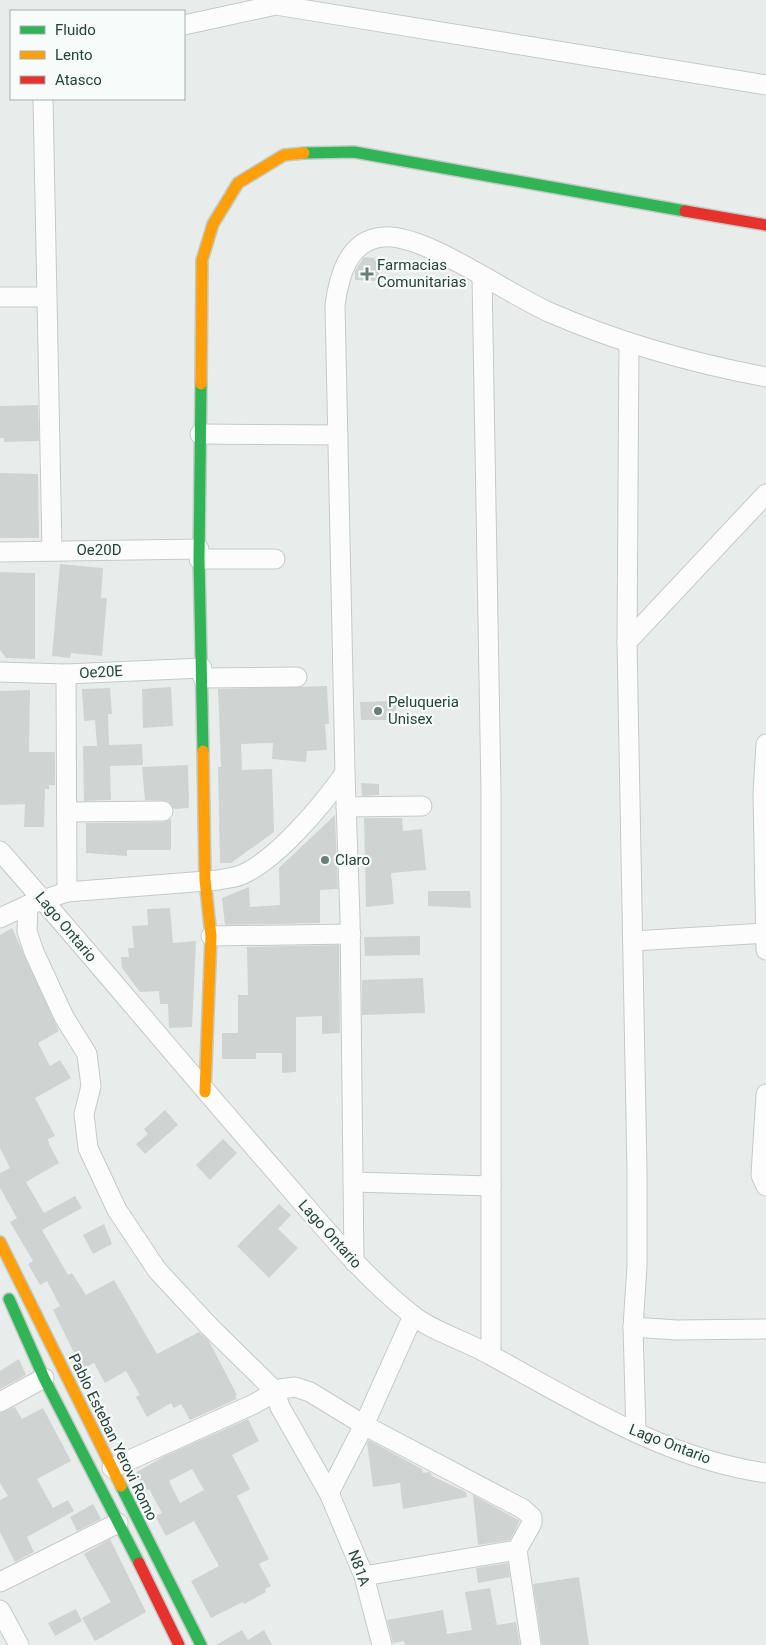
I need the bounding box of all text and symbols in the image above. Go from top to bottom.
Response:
legend [10,10,185,100]
text: Fluido [55,21,96,39]
text: Lento [55,46,93,64]
text: Atasco [55,71,102,89]
place label: Farmacias Comunitarias [377,256,466,291]
marker: Farmacias Comunitarias [361,268,373,280]
street label: Oe20D [77,541,121,559]
street label: Oe20E [79,662,124,682]
place label: Peluqueria Unisex [388,693,459,728]
marker: Peluqueria Unisex [372,705,384,717]
place label: Claro [335,851,370,869]
marker: Claro [319,854,331,866]
street label: Lago Ontario [31,888,101,966]
street label: Lago Ontario [295,1196,365,1272]
street label: Pablo Esteban Yerovi Romo [65,1351,161,1523]
street label: Lago Ontario [627,1420,713,1468]
street label: N81A [344,1547,374,1589]

